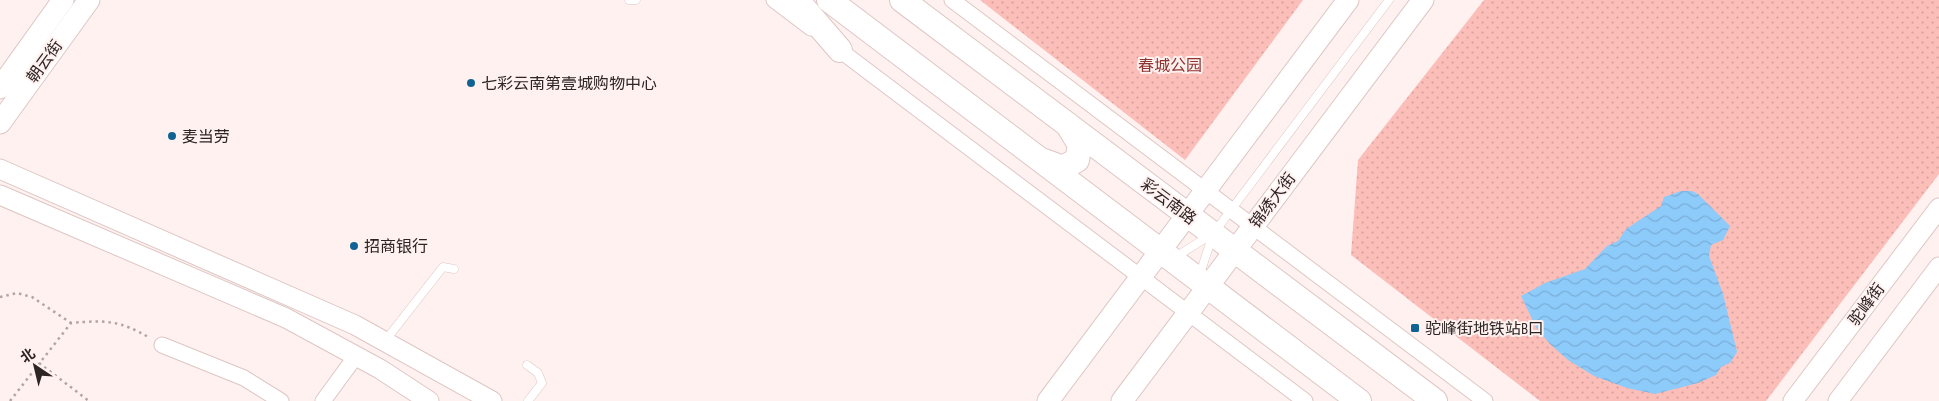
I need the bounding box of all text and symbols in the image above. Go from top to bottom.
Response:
street label: 朝云街 [23,37,67,87]
park label: 春城公园 [1138,57,1202,76]
place label: 七彩云南第壹城购物中心 [481,75,657,94]
marker: 七彩云南第壹城购物中心 [465,77,477,89]
place label: 麦当劳 [182,128,230,147]
marker: 麦当劳 [166,130,178,142]
street label: 锦绣大街 [1246,170,1300,232]
street label: 彩云南路 [1137,175,1199,229]
place label: 招商银行 [364,238,428,257]
marker: 招商银行 [348,240,360,252]
street label: 驼峰街 [1845,280,1889,330]
place label: 驼峰街地铁站B口 [1425,320,1544,339]
marker: 驼峰街地铁站B口 [1409,322,1421,334]
north arrow [10,341,60,391]
text: 北 [17,345,38,367]

